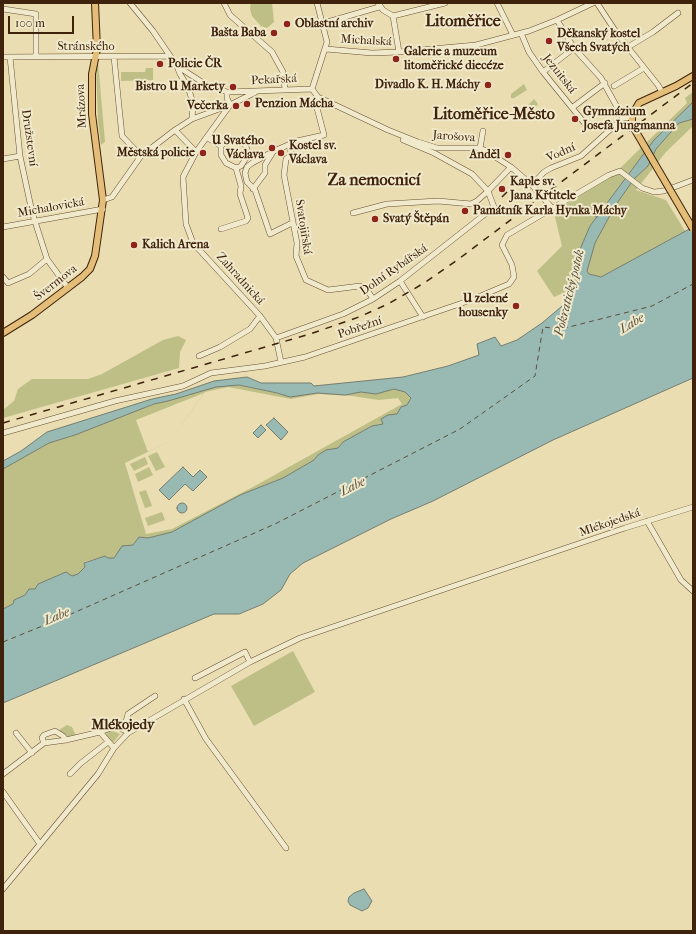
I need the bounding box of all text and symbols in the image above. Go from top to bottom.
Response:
scale bar [10,8,76,34]
district label: Litoměřice [425,12,501,32]
text: 100 m [15,16,45,30]
place label: Oblastní archiv [295,17,373,31]
marker: Oblastní archiv [282,19,292,29]
place label: Bašta Baba [211,26,266,40]
place label: Děkanský kostel Všech Svatých [557,27,640,55]
marker: Bašta Baba [269,28,279,38]
street label: Michalská [340,32,392,50]
marker: Děkanský kostel Všech Svatých [544,36,554,46]
street label: Stránského [57,40,115,54]
place label: Galerie a muzeum litoměřické diecéze [404,45,504,73]
street label: Jezuitská [539,51,579,97]
marker: Galerie a muzeum litoměřické diecéze [391,54,401,64]
place label: Policie ČR [168,57,222,71]
marker: Policie ČR [155,59,165,69]
street label: Pekařská [251,72,297,88]
place label: Divadlo K. H. Máchy [375,78,480,92]
place label: Bistro U Markety [135,80,225,94]
marker: Divadlo K. H. Máchy [483,80,493,90]
marker: Bistro U Markety [228,82,238,92]
street label: Mrázova [74,84,90,128]
place label: Penzion Mácha [255,97,333,111]
place label: Večerka [187,99,228,113]
marker: Penzion Mácha [242,99,252,109]
marker: Večerka [231,101,241,111]
district label: Litoměřice-Město [433,105,555,125]
place label: Gymnázium Josefa Jungmanna [583,105,675,133]
street label: Družstevní [18,109,40,167]
marker: Gymnázium Josefa Jungmanna [570,114,580,124]
street label: Jarošova [432,128,476,146]
place label: U Svatého Václava [212,134,264,162]
place label: Kostel sv. Václava [289,139,336,167]
street label: Vodní [544,140,578,166]
marker: U Svatého Václava [267,143,277,153]
place label: Městská policie [117,146,195,160]
marker: Městská policie [198,148,208,158]
marker: Kostel sv. Václava [276,148,286,158]
place label: Anděl [470,148,500,162]
marker: Anděl [503,150,513,160]
district label: Za nemocnicí [328,171,420,191]
place label: Kaple sv. Jana Křtitele [510,175,576,203]
marker: Kaple sv. Jana Křtitele [497,184,507,194]
street label: Michalovická [17,195,85,221]
street label: Svatojiřská [292,198,314,256]
place label: Památník Karla Hynka Máchy [473,204,627,218]
marker: Památník Karla Hynka Máchy [460,206,470,216]
place label: Svatý Štěpán [383,212,449,226]
marker: Svatý Štěpán [370,214,380,224]
place label: Kalich Arena [142,238,209,252]
marker: Kalich Arena [129,240,139,250]
street label: Dolní Rybářská [357,241,431,299]
water label: Pokratický potok [552,248,588,338]
street label: Zahradnická [213,250,267,308]
street label: Švermova [32,262,80,304]
place label: U zelené housenky [459,292,508,320]
marker: U zelené housenky [511,301,521,311]
water label: Labe [617,311,647,337]
street label: Pobřežní [336,314,384,342]
water label: Labe [338,474,368,500]
street label: Mlékojedská [578,506,642,540]
water label: Labe [42,605,72,629]
district label: Mlékojedy [92,718,154,734]

